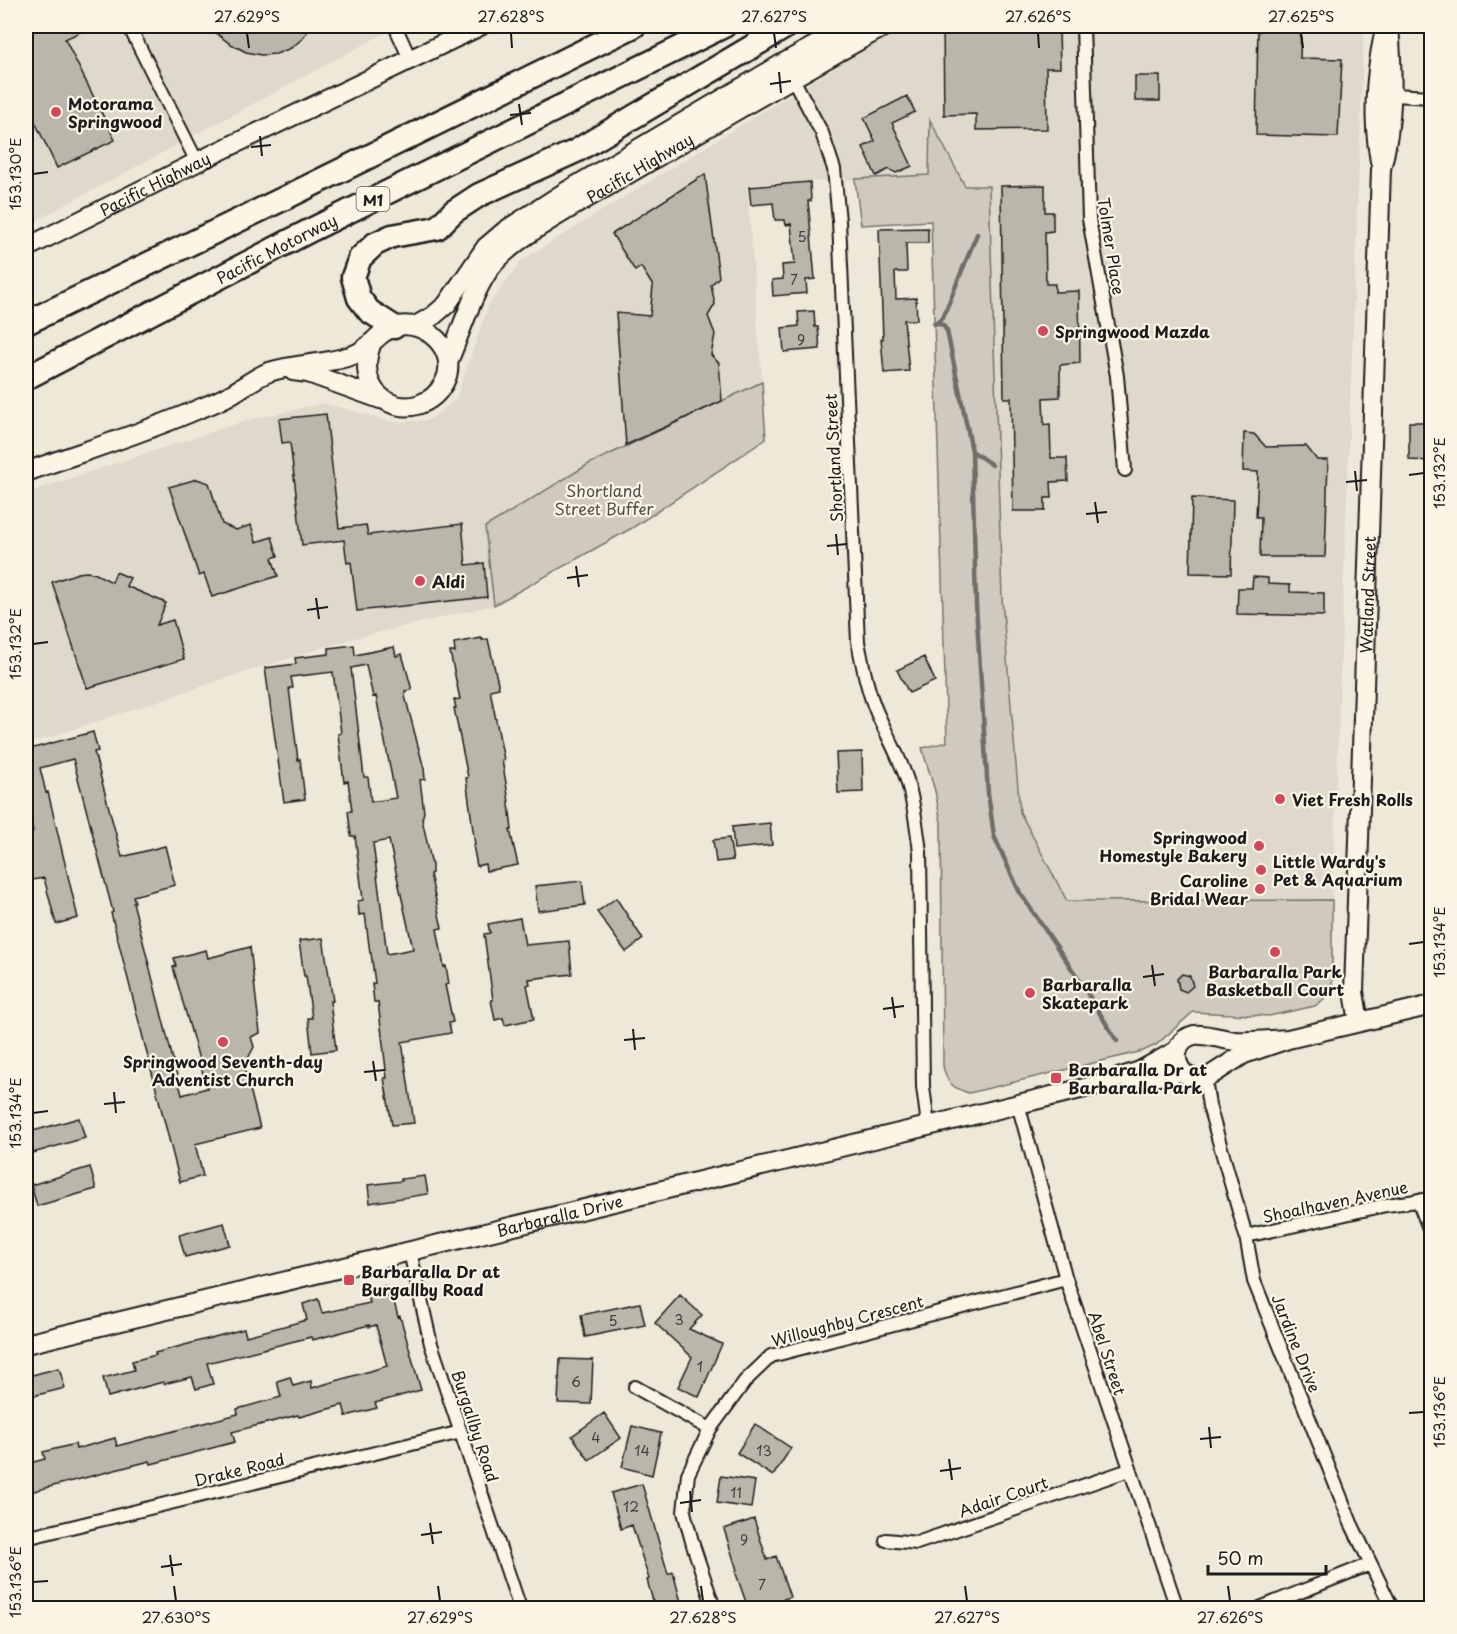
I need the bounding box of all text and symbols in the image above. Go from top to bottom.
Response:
text: 27.629°S [214,4,280,27]
text: 27.628°S [477,4,545,27]
text: 27.627°S [741,4,807,27]
text: 27.626°S [1005,4,1071,27]
text: 27.625°S [1268,4,1334,27]
place label: Motorama Springwood [68,91,162,133]
marker: Motorama Springwood [49,105,63,119]
street label: Pacific Highway [581,126,697,208]
text: 153.130°E [3,138,26,210]
street label: Pacific Highway [95,146,214,221]
road number: M1 [356,187,389,211]
street label: Tolmer Place [1092,196,1132,296]
street label: Pacific Motorway [212,207,341,289]
house number: 5 [797,226,807,247]
house number: 7 [790,269,798,290]
place label: Springwood Mazda [1055,319,1210,343]
marker: Springwood Mazda [1036,324,1050,338]
house number: 9 [797,329,805,350]
street label: Shortland Street [818,393,848,523]
text: 153.132°E [1427,437,1450,509]
park label: Shortland Street Buffer [554,478,654,520]
street label: Watland Street [1353,535,1381,654]
place label: Aldi [432,569,465,593]
marker: Aldi [413,574,427,588]
text: 153.132°E [3,608,26,680]
place label: Viet Fresh Rolls [1292,787,1413,811]
marker: Viet Fresh Rolls [1273,792,1287,806]
place label: Springwood Homestyle Bakery [1099,825,1247,867]
marker: Springwood Homestyle Bakery [1252,839,1266,853]
place label: Little Wardy's Pet & Aquarium [1273,849,1403,891]
marker: Little Wardy's Pet & Aquarium [1254,863,1268,877]
place label: Caroline Bridal Wear [1150,868,1249,910]
marker: Caroline Bridal Wear [1253,882,1267,896]
text: 153.134°E [1427,906,1450,978]
marker: Barbaralla Park Basketball Court [1268,945,1282,959]
place label: Barbaralla Park Basketball Court [1206,959,1344,1001]
place label: Barbaralla Skatepark [1042,972,1132,1014]
marker: Barbaralla Skatepark [1023,986,1037,1000]
marker: Springwood Seventh-day Adventist Church [216,1035,230,1049]
place label: Springwood Seventh-day Adventist Church [123,1049,323,1091]
place label: Barbaralla Dr at Barbaralla Park [1068,1057,1208,1099]
marker: Barbaralla Dr at Barbaralla Park [1049,1071,1063,1085]
text: 153.134°E [3,1077,26,1149]
street label: Shoalhaven Avenue [1260,1174,1410,1228]
street label: Barbaralla Drive [494,1188,625,1242]
place label: Barbaralla Dr at Burgallby Road [361,1259,501,1301]
marker: Barbaralla Dr at Burgallby Road [342,1273,356,1287]
street label: Willoughby Crescent [768,1288,926,1352]
street label: Jardine Drive [1266,1290,1328,1396]
street label: Abel Street [1083,1308,1133,1398]
house number: 3 [674,1309,684,1330]
house number: 5 [608,1310,618,1331]
house number: 1 [697,1356,703,1377]
street label: Burgallby Road [447,1367,505,1485]
house number: 6 [571,1371,581,1392]
text: 153.136°E [1427,1376,1450,1448]
house number: 4 [591,1427,601,1448]
house number: 14 [634,1440,650,1461]
house number: 13 [756,1440,772,1461]
street label: Drake Road [191,1446,287,1492]
street label: Adair Court [955,1469,1051,1523]
house number: 11 [730,1482,742,1503]
house number: 12 [623,1496,639,1517]
house number: 9 [740,1529,748,1550]
scale bar [1208,1538,1326,1576]
text: 50 m [1217,1544,1264,1571]
text: 153.136°E [3,1546,26,1618]
house number: 7 [758,1574,766,1595]
text: 27.630°S [141,1605,211,1628]
text: 27.629°S [407,1605,473,1628]
text: 27.628°S [669,1605,737,1628]
text: 27.627°S [934,1605,1000,1628]
text: 27.626°S [1197,1605,1263,1628]

